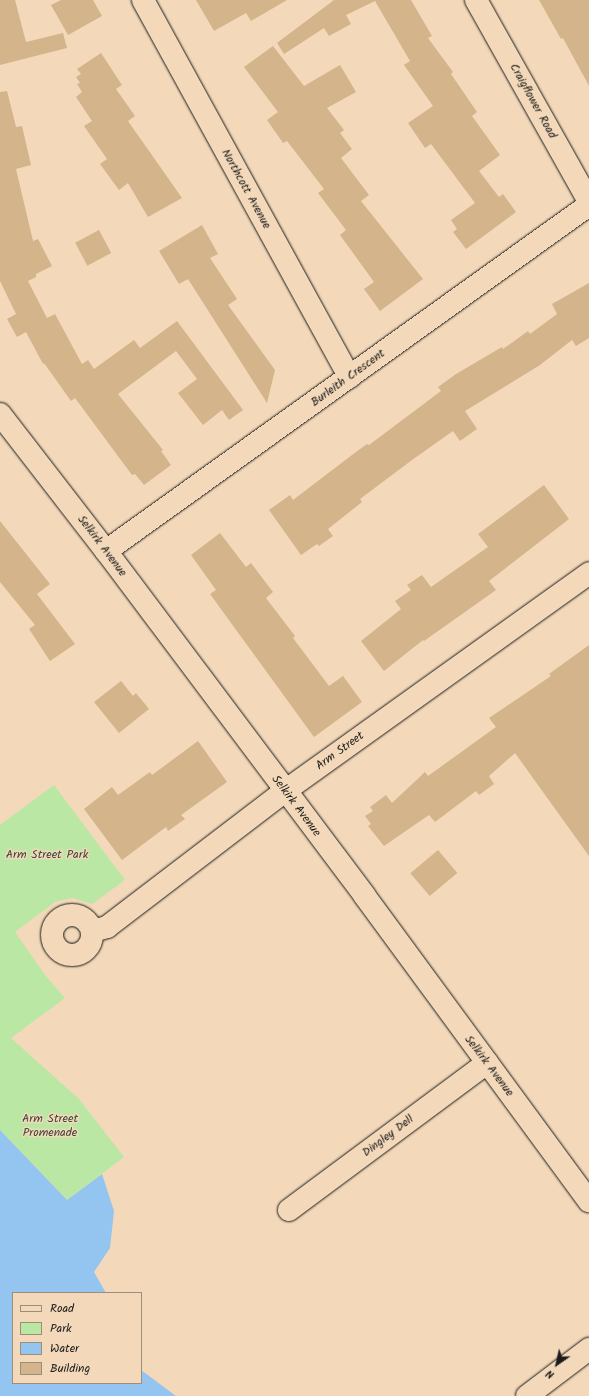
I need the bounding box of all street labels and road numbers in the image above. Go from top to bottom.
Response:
street label: Craigflower Road [506,61,560,141]
street label: Northcott Avenue [218,147,274,231]
street label: Burleith Crescent [308,346,388,410]
street label: Selkirk Avenue [74,513,130,579]
street label: Arm Street [313,729,367,773]
street label: Selkirk Avenue [268,773,324,839]
street label: Selkirk Avenue [461,1033,517,1099]
street label: Dingley Dell [360,1112,416,1160]

